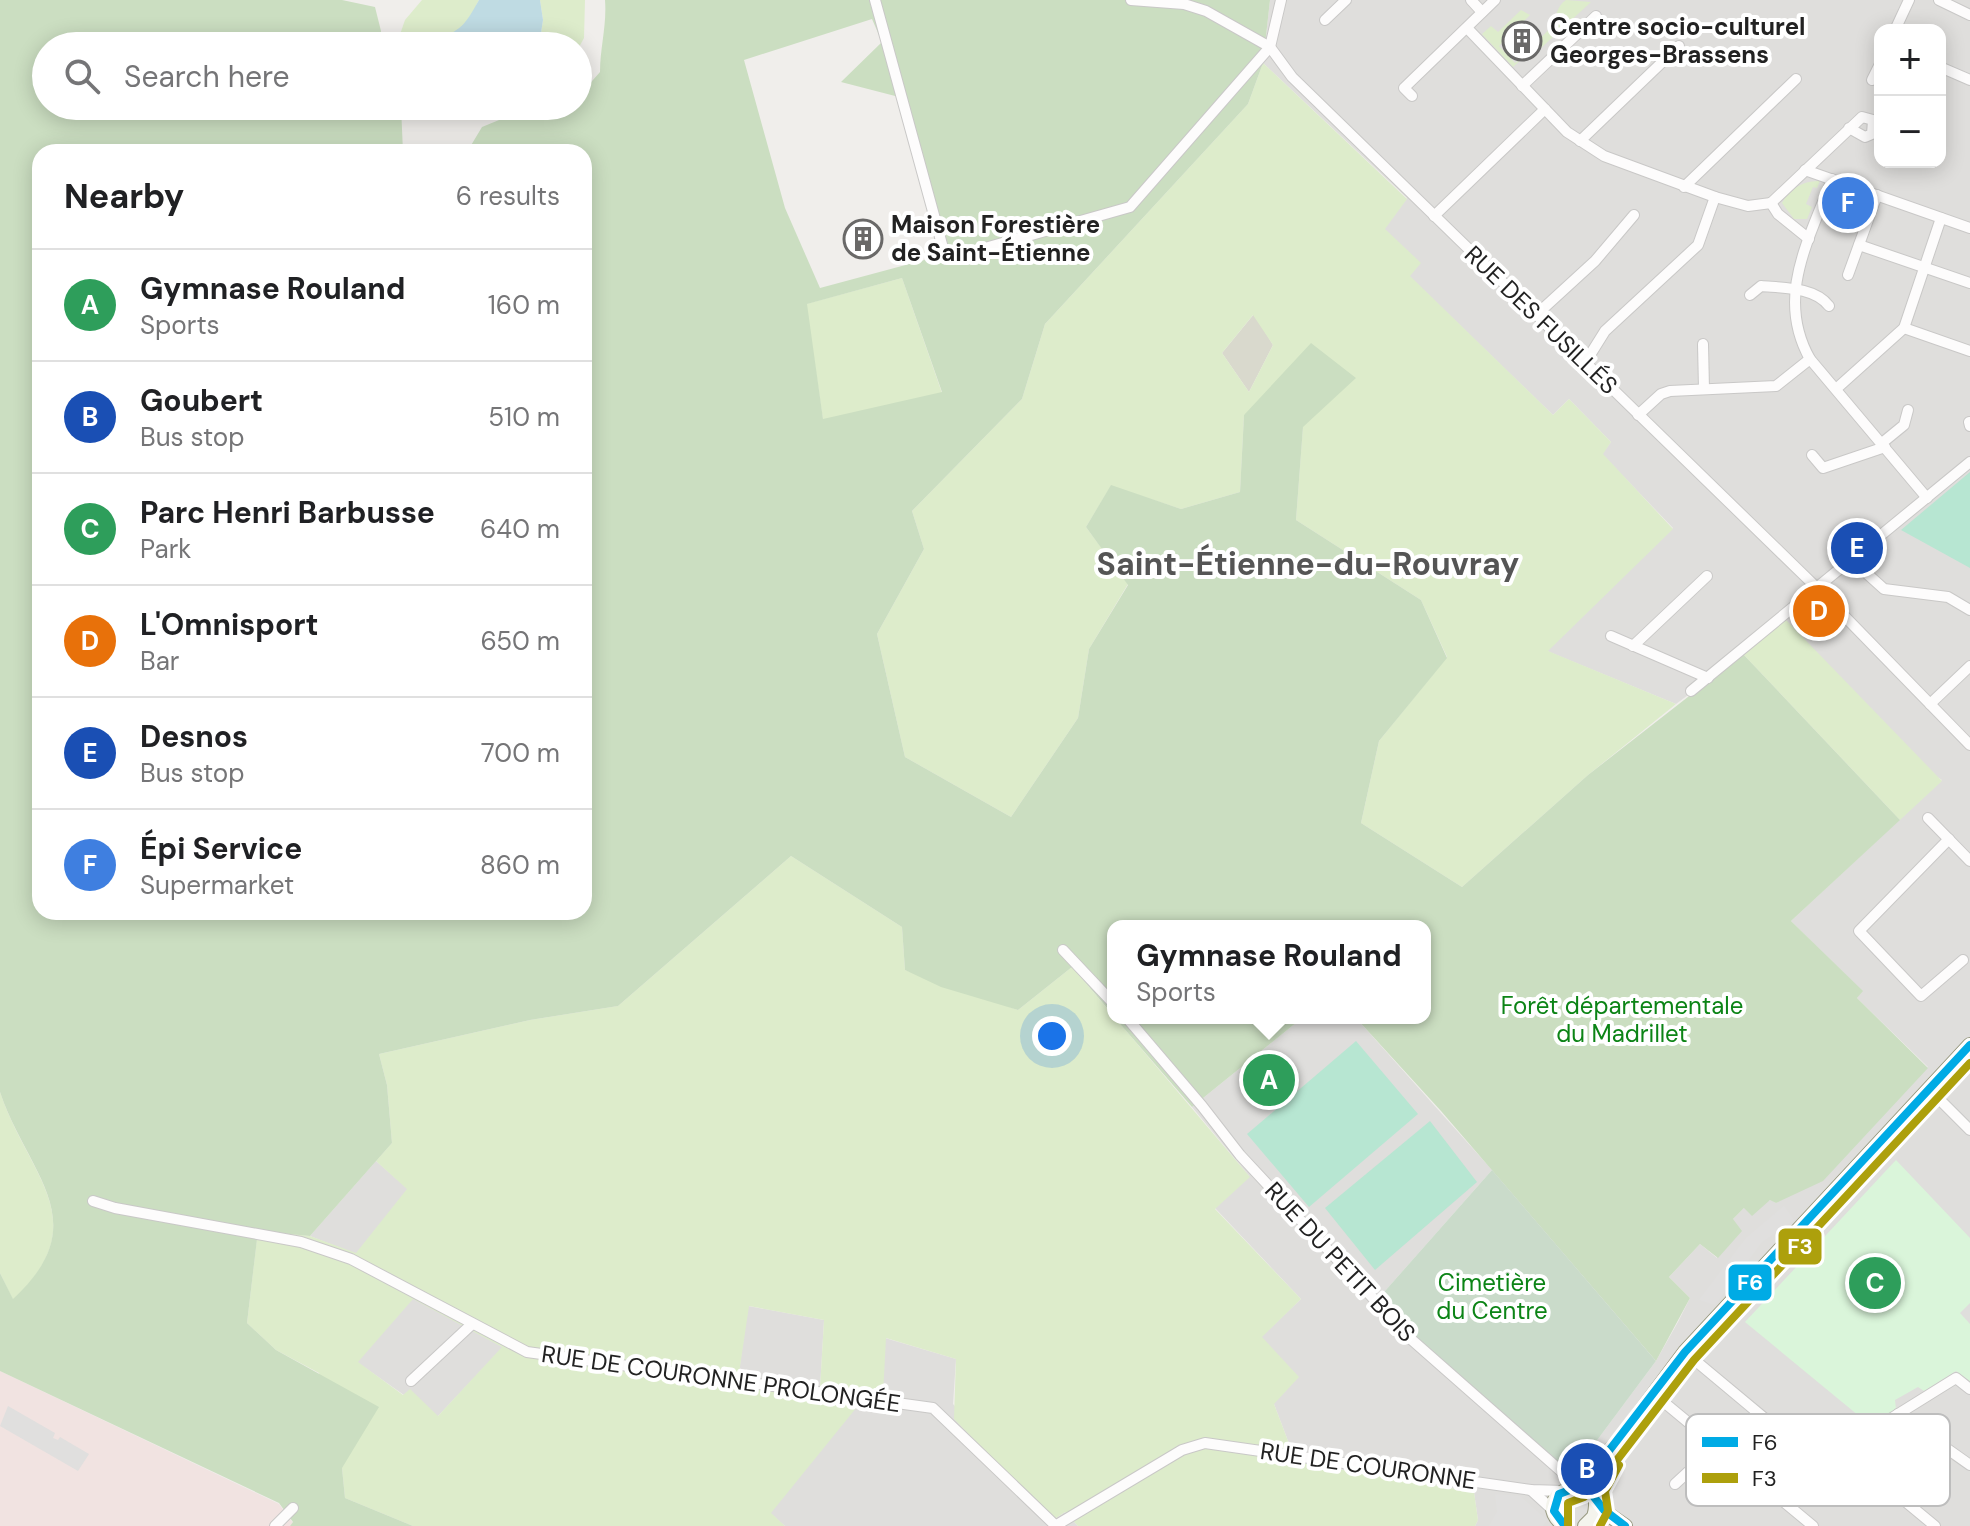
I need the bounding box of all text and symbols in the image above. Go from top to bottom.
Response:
place label: Centre socio-culturel Georges-Brassens [1550,11,1806,70]
building icon: Centre socio-culturel Georges-Brassens [1501,20,1543,62]
map controls [1874,24,1946,168]
button: + [1874,24,1946,96]
search box [32,32,592,120]
icon: search [60,54,104,98]
text: Search here [124,57,290,96]
button: − [1874,96,1946,168]
pin: F [1822,173,1874,233]
text: Nearby [64,174,184,219]
text: 6 results [456,179,560,213]
place label: Maison Forestière de Saint-Étienne [891,209,1100,268]
building icon: Maison Forestière de Saint-Étienne [842,218,884,260]
street label: RUE DES FUSILLÉS [1458,239,1624,401]
text: Gymnase Rouland [140,269,405,308]
text: A [81,288,99,322]
text: 160 m [488,288,560,322]
text: Sports [140,308,220,342]
text: Goubert [140,381,263,420]
text: B [82,400,98,434]
text: 510 m [488,400,560,434]
text: Bus stop [140,420,245,454]
text: Parc Henri Barbusse [140,493,435,532]
text: C [80,512,100,546]
text: 640 m [480,512,560,546]
pin: E [1831,518,1883,578]
text: Park [140,532,191,566]
district label: Saint-Étienne-du-Rouvray [1097,543,1519,585]
pin: D [1793,581,1845,641]
text: L'Omnisport [140,605,319,644]
text: D [81,624,99,658]
text: 650 m [480,624,560,658]
text: Bar [140,644,179,678]
text: Desnos [140,717,248,756]
text: E [82,736,98,770]
text: 700 m [481,736,560,770]
text: Bus stop [140,756,245,790]
text: Épi Service [140,829,302,868]
text: F [83,848,97,882]
text: 860 m [480,848,560,882]
text: Supermarket [140,868,294,902]
popup [1107,920,1431,1024]
text: Gymnase Rouland [1136,936,1402,975]
text: Sports [1136,975,1216,1009]
park label: Forêt départementale du Madrillet [1501,990,1743,1049]
your location [1032,1016,1072,1056]
pin: A [1243,1050,1295,1110]
street label: RUE DU PETIT BOIS [1258,1175,1422,1348]
line badge: F3 [1777,1227,1823,1266]
text: F3 [1787,1232,1813,1261]
pin: C [1849,1253,1901,1313]
line badge: F6 [1727,1263,1773,1302]
park label: Cimetière du Centre [1436,1267,1548,1326]
text: F6 [1737,1268,1763,1297]
street label: RUE DE COURONNE PROLONGÉE [540,1338,903,1419]
legend [1686,1414,1950,1506]
text: F6 [1752,1428,1778,1457]
street label: RUE DE COURONNE [1258,1435,1478,1496]
pin: B [1561,1439,1613,1499]
text: F3 [1752,1464,1777,1493]

